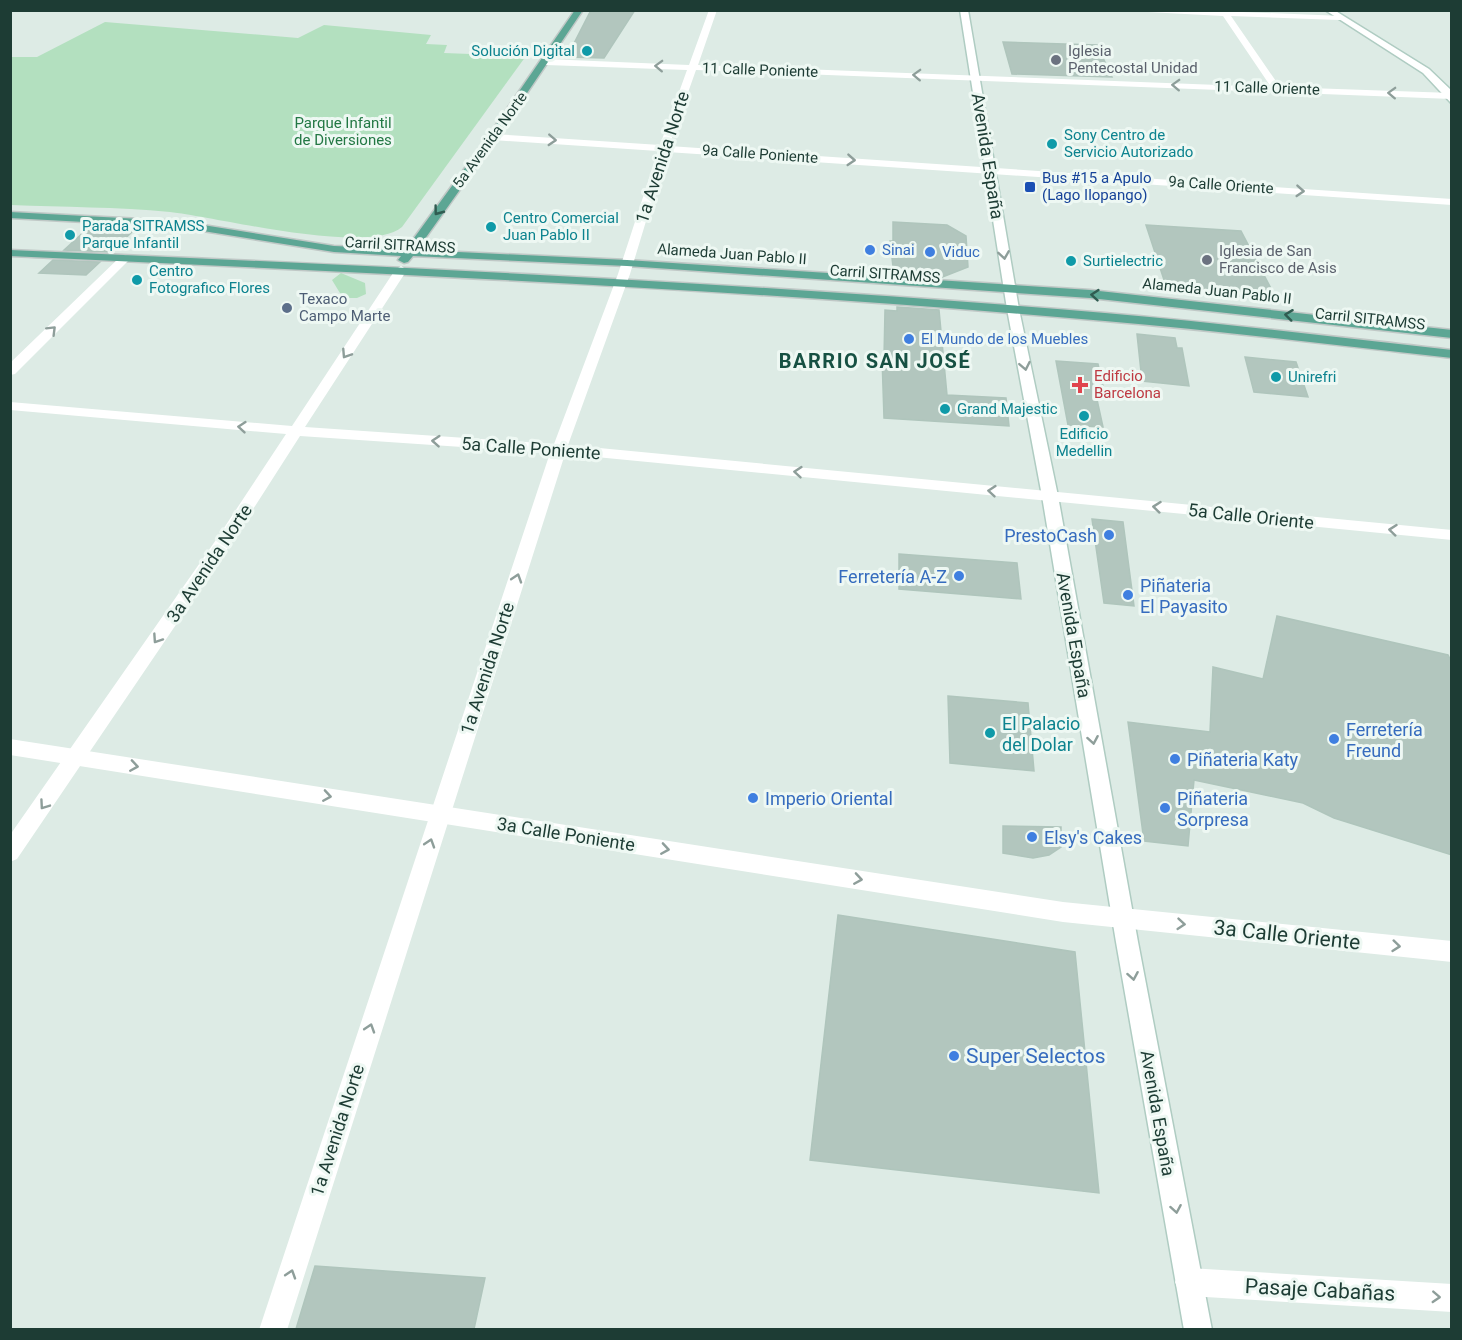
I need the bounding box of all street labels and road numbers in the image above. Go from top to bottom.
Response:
street label: 11 Calle Poniente [702,59,819,81]
street label: 11 Calle Oriente [1214,77,1320,99]
street label: 5a Avenida Norte [449,88,531,192]
street label: 1a Avenida Norte [631,88,693,226]
street label: Avenida España [968,91,1008,221]
street label: 9a Calle Poniente [701,141,819,167]
street label: 9a Calle Oriente [1168,172,1274,198]
street label: Carril SITRAMSS [344,233,456,257]
street label: Alameda Juan Pablo II [657,240,807,268]
street label: Carril SITRAMSS [829,261,941,287]
street label: Alameda Juan Pablo II [1142,274,1292,308]
street label: Carril SITRAMSS [1314,304,1426,334]
street label: 5a Calle Poniente [461,433,601,463]
street label: 5a Calle Oriente [1187,499,1315,533]
street label: 3a Avenida Norte [162,500,256,626]
street label: Avenida España [1053,570,1095,700]
street label: 1a Avenida Norte [456,599,518,737]
street label: 3a Calle Poniente [496,813,636,855]
street label: 3a Calle Oriente [1212,915,1362,955]
street label: Avenida España [1137,1048,1179,1178]
street label: 1a Avenida Norte [306,1061,368,1199]
street label: Pasaje Cabañas [1244,1274,1396,1306]

